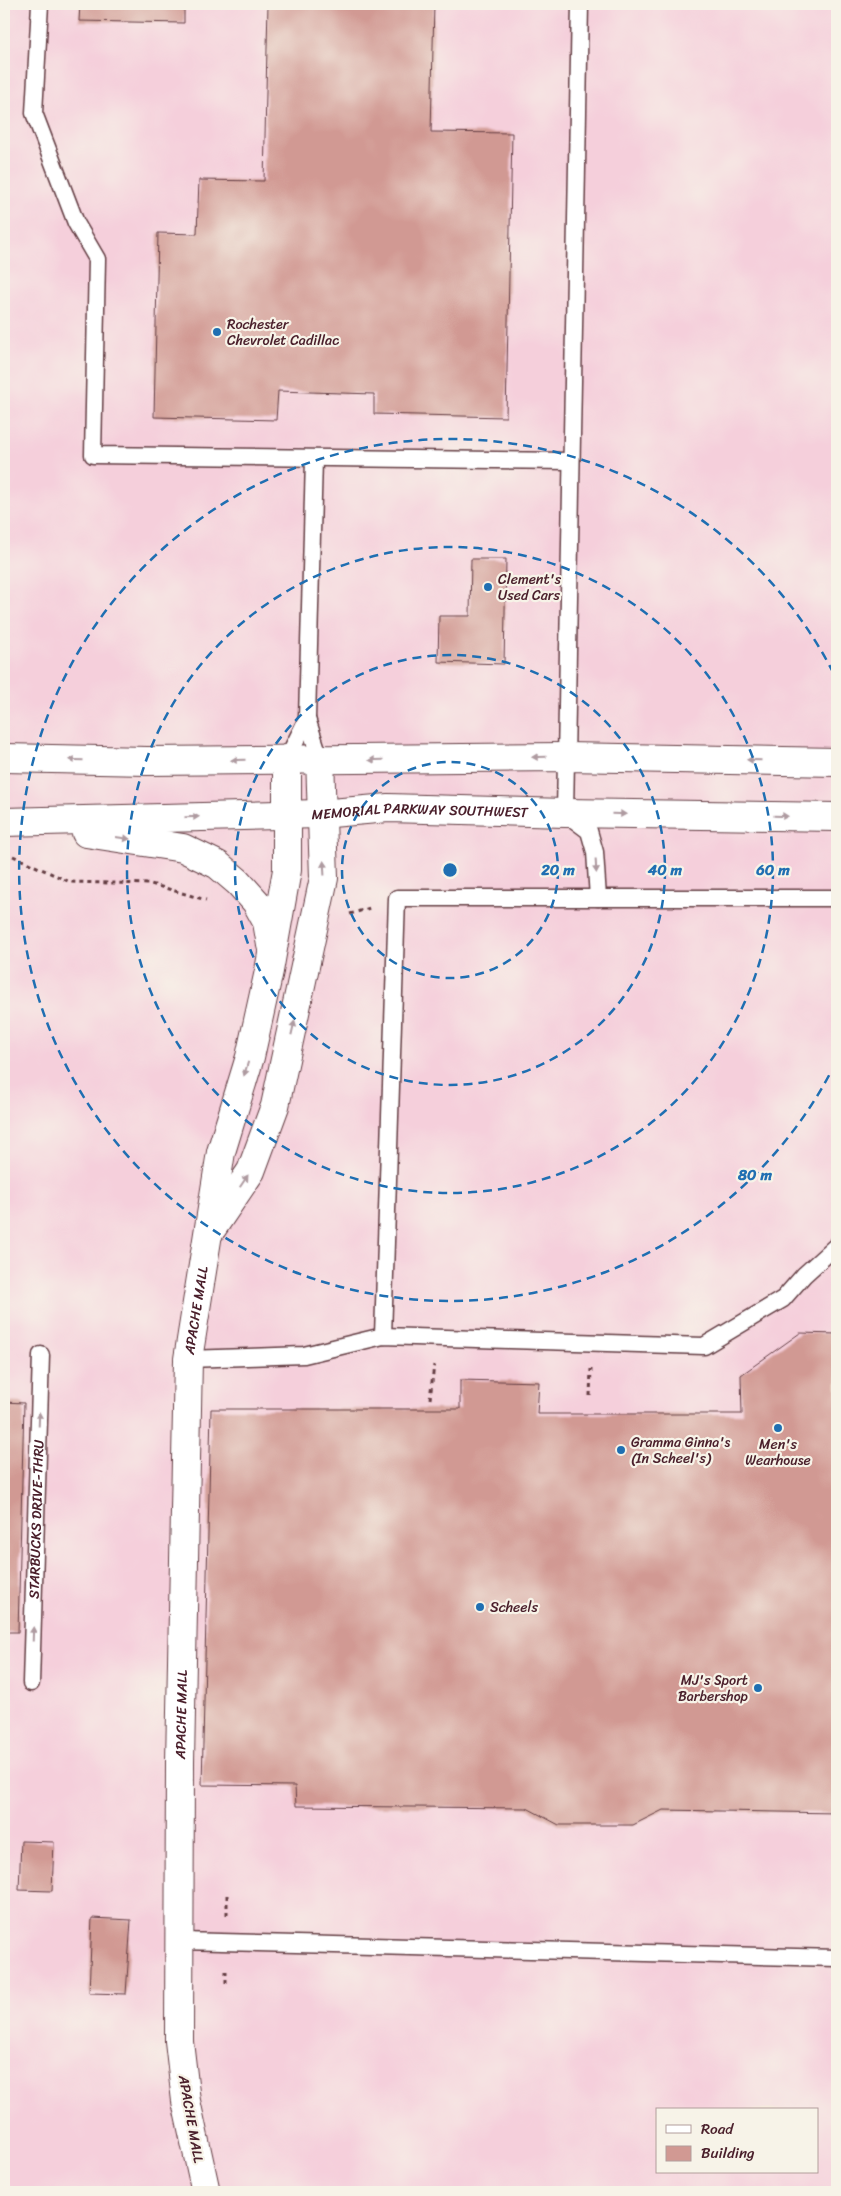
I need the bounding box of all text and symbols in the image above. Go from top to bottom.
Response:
place label: Rochester Chevrolet Cadillac [227,312,339,353]
marker: Rochester Chevrolet Cadillac [211,326,223,338]
place label: Clement's Used Cars [498,567,562,608]
marker: Clement's Used Cars [482,581,494,593]
one-way arrow [530,753,546,761]
one-way arrow [67,756,83,764]
one-way arrow [230,756,246,764]
one-way arrow [368,756,384,764]
one-way arrow [745,756,761,764]
street label: MEMORIAL PARKWAY SOUTHWEST [311,795,529,827]
one-way arrow [611,810,627,818]
one-way arrow [774,812,790,820]
one-way arrow [185,813,201,821]
one-way arrow [115,835,131,843]
text: 20 m [540,857,575,883]
text: 40 m [647,857,683,883]
text: 60 m [755,857,790,883]
one-way arrow [592,859,600,875]
one-way arrow [319,860,327,876]
centre of rings [441,861,459,879]
one-way arrow [289,1020,297,1035]
one-way arrow [242,1062,250,1077]
text: 80 m [737,1162,772,1188]
one-way arrow [239,1175,249,1188]
street label: APACHE MALL [176,1264,215,1357]
one-way arrow [35,1411,43,1427]
marker: Men's Wearhouse [772,1422,784,1434]
place label: Gramma Ginna's (In Scheel's) [631,1430,731,1471]
place label: Men's Wearhouse [745,1432,811,1473]
street label: STARBUCKS DRIVE-THRU [21,1439,51,1599]
marker: Gramma Ginna's (In Scheel's) [615,1444,627,1456]
place label: Scheels [490,1595,538,1620]
marker: Scheels [474,1601,486,1613]
one-way arrow [29,1626,37,1642]
place label: MJ's Sport Barbershop [678,1668,749,1709]
street label: APACHE MALL [168,1669,194,1760]
marker: MJ's Sport Barbershop [752,1682,764,1694]
street label: APACHE MALL [171,2072,211,2166]
legend [656,2108,818,2174]
text: Road [701,2116,734,2142]
text: Building [701,2140,755,2166]

